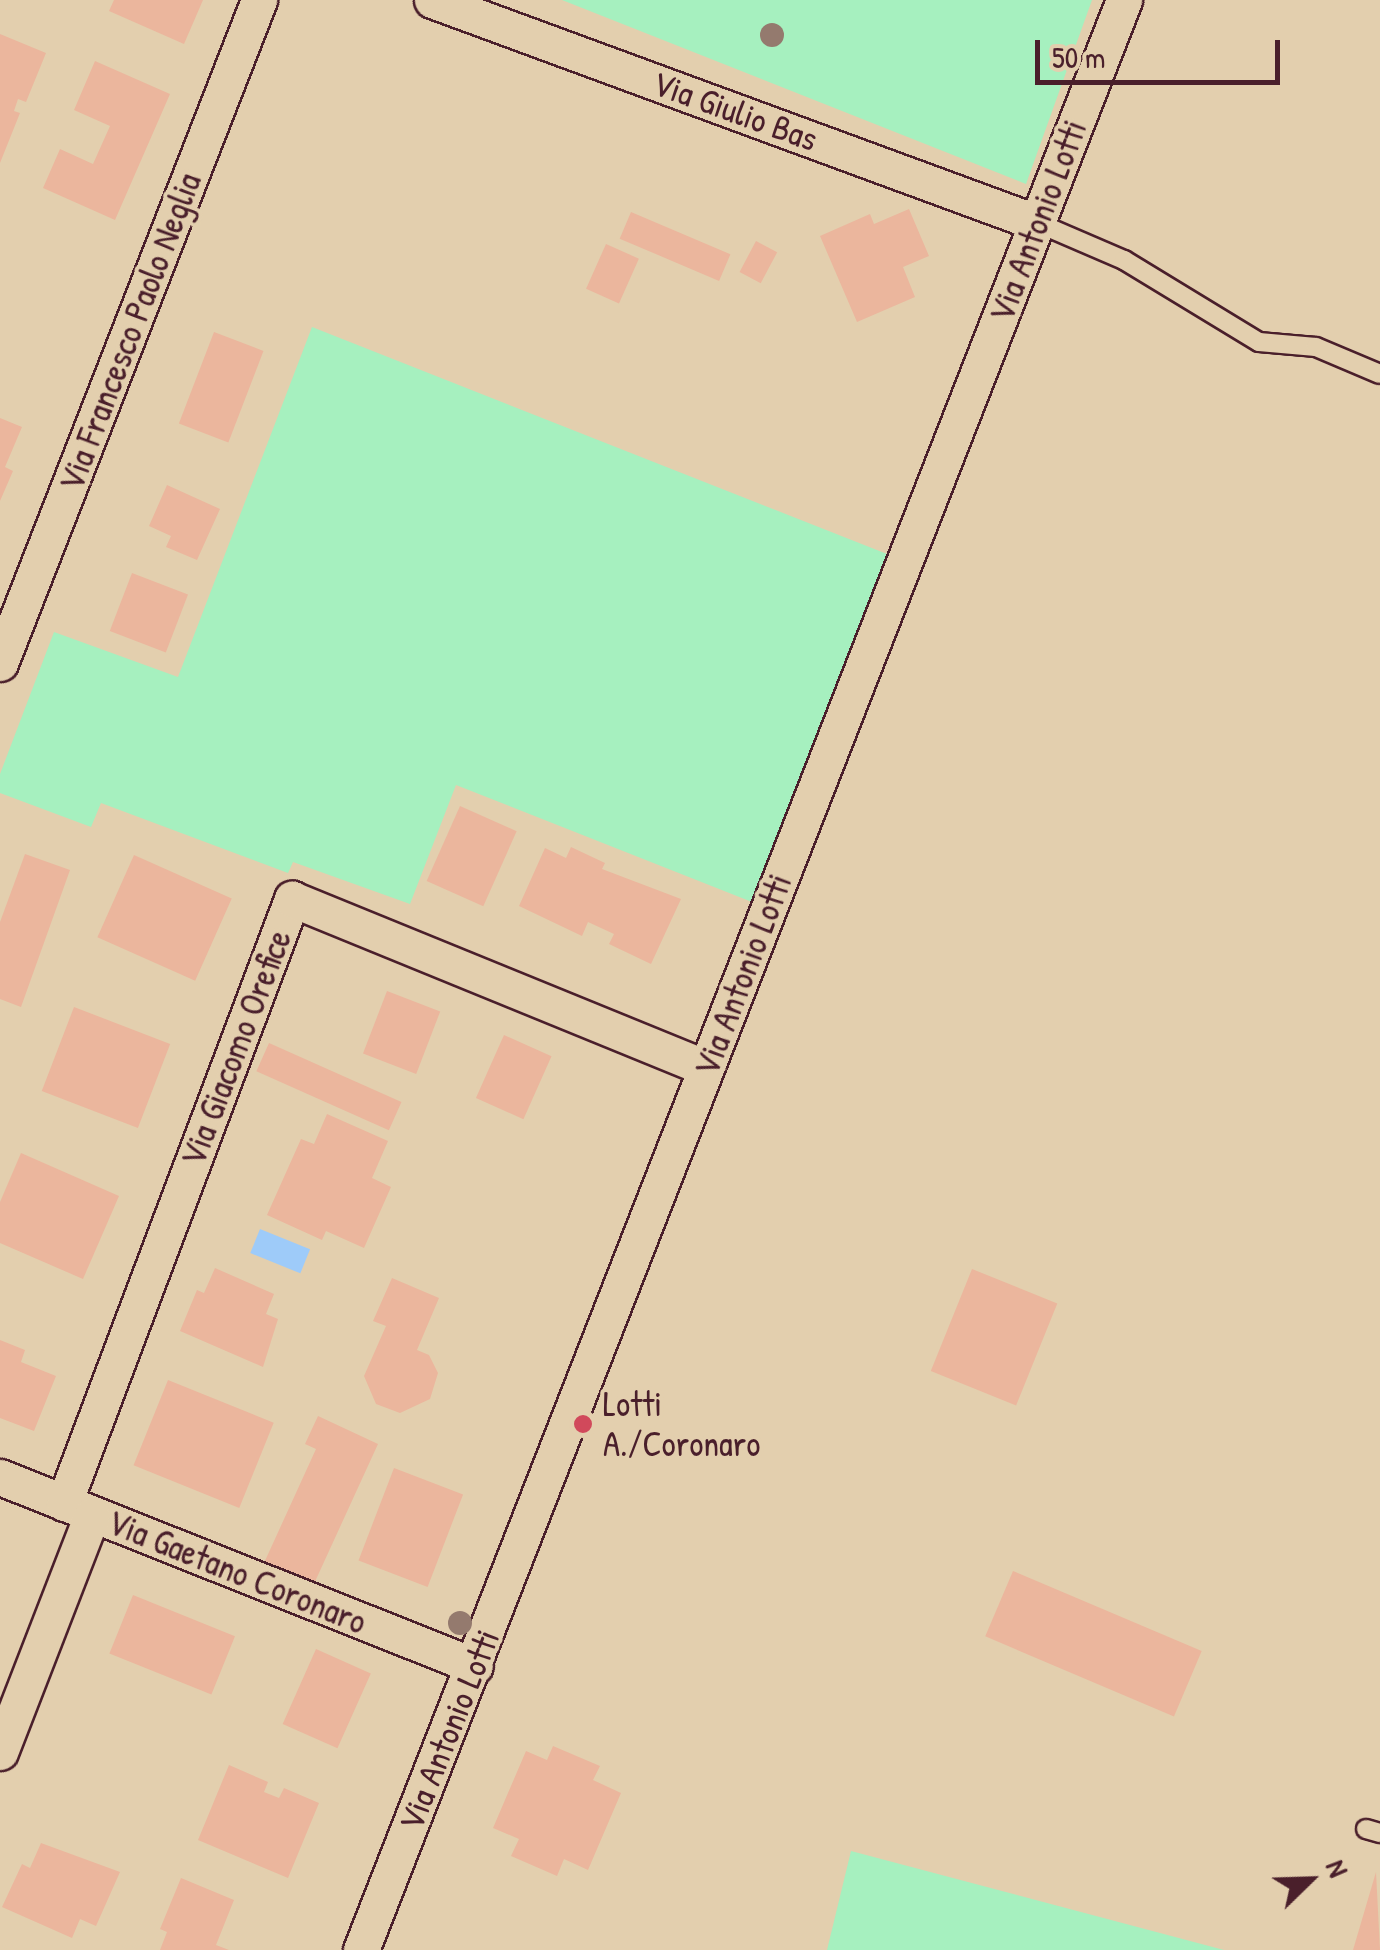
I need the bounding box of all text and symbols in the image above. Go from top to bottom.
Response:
scale bar [1040,20,1285,82]
text: 50 m [1052,37,1105,77]
street label: Via Giulio Bas [647,62,823,160]
street label: Via Antonio Lotti [980,114,1096,328]
street label: Via Francesco Paolo Neglia [50,167,210,497]
street label: Via Antonio Lotti [685,868,801,1082]
street label: Via Giacomo Orefice [172,924,300,1172]
place label: Lotti A./Coronaro [603,1383,760,1465]
marker: Lotti A./Coronaro [572,1413,594,1435]
street label: Via Gaetano Coronaro [101,1501,373,1643]
street label: Via Antonio Lotti [390,1623,508,1837]
north arrow [1260,1830,1360,1930]
text: N [1317,1854,1358,1883]

